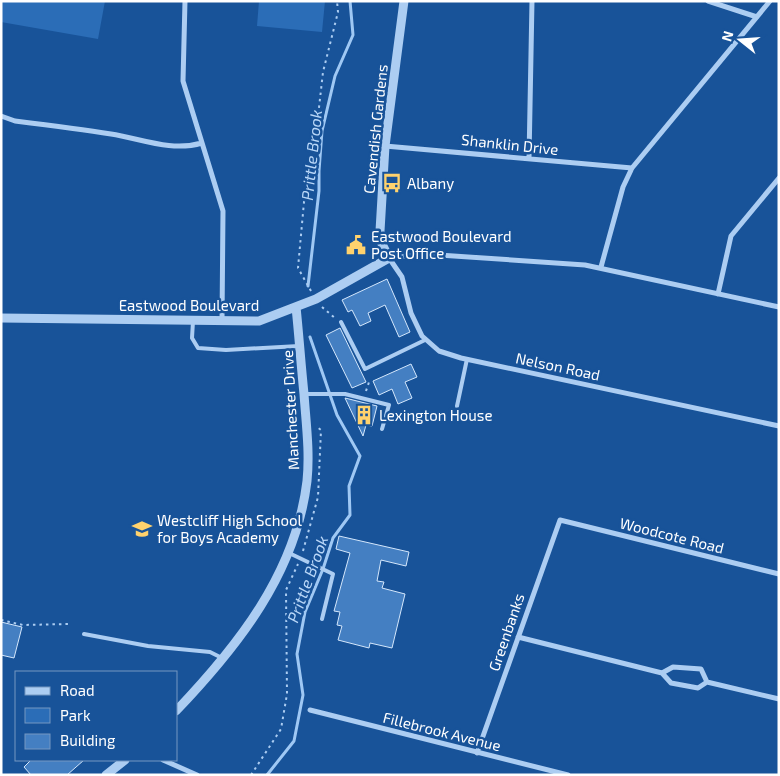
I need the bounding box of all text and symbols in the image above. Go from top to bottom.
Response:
north arrow [715,15,765,65]
text: N [717,29,737,43]
street label: Cavendish Gardens [359,63,391,195]
water label: Prittle Brook [297,109,325,201]
street label: Shanklin Drive [461,130,559,158]
bus stop icon: Albany [381,172,403,194]
place label: Albany [407,174,454,192]
place label: Eastwood Boulevard Post Office [371,227,512,262]
public building icon: Eastwood Boulevard Post Office [345,234,367,256]
street label: Eastwood Boulevard [119,296,259,314]
street label: Nelson Road [514,348,602,384]
street label: Manchester Drive [278,349,302,471]
building icon: Lexington House [353,404,375,426]
place label: Lexington House [379,406,493,424]
place label: Westcliff High School for Boys Academy [157,511,303,546]
street label: Woodcote Road [618,513,726,557]
school or university icon: Westcliff High School for Boys Academy [131,518,153,540]
water label: Prittle Brook [282,533,332,625]
street label: Greenbanks [484,591,528,673]
legend [15,671,178,761]
text: Road [60,681,95,699]
text: Park [60,706,91,724]
street label: Fillebrook Avenue [381,708,503,754]
text: Building [60,731,116,749]

